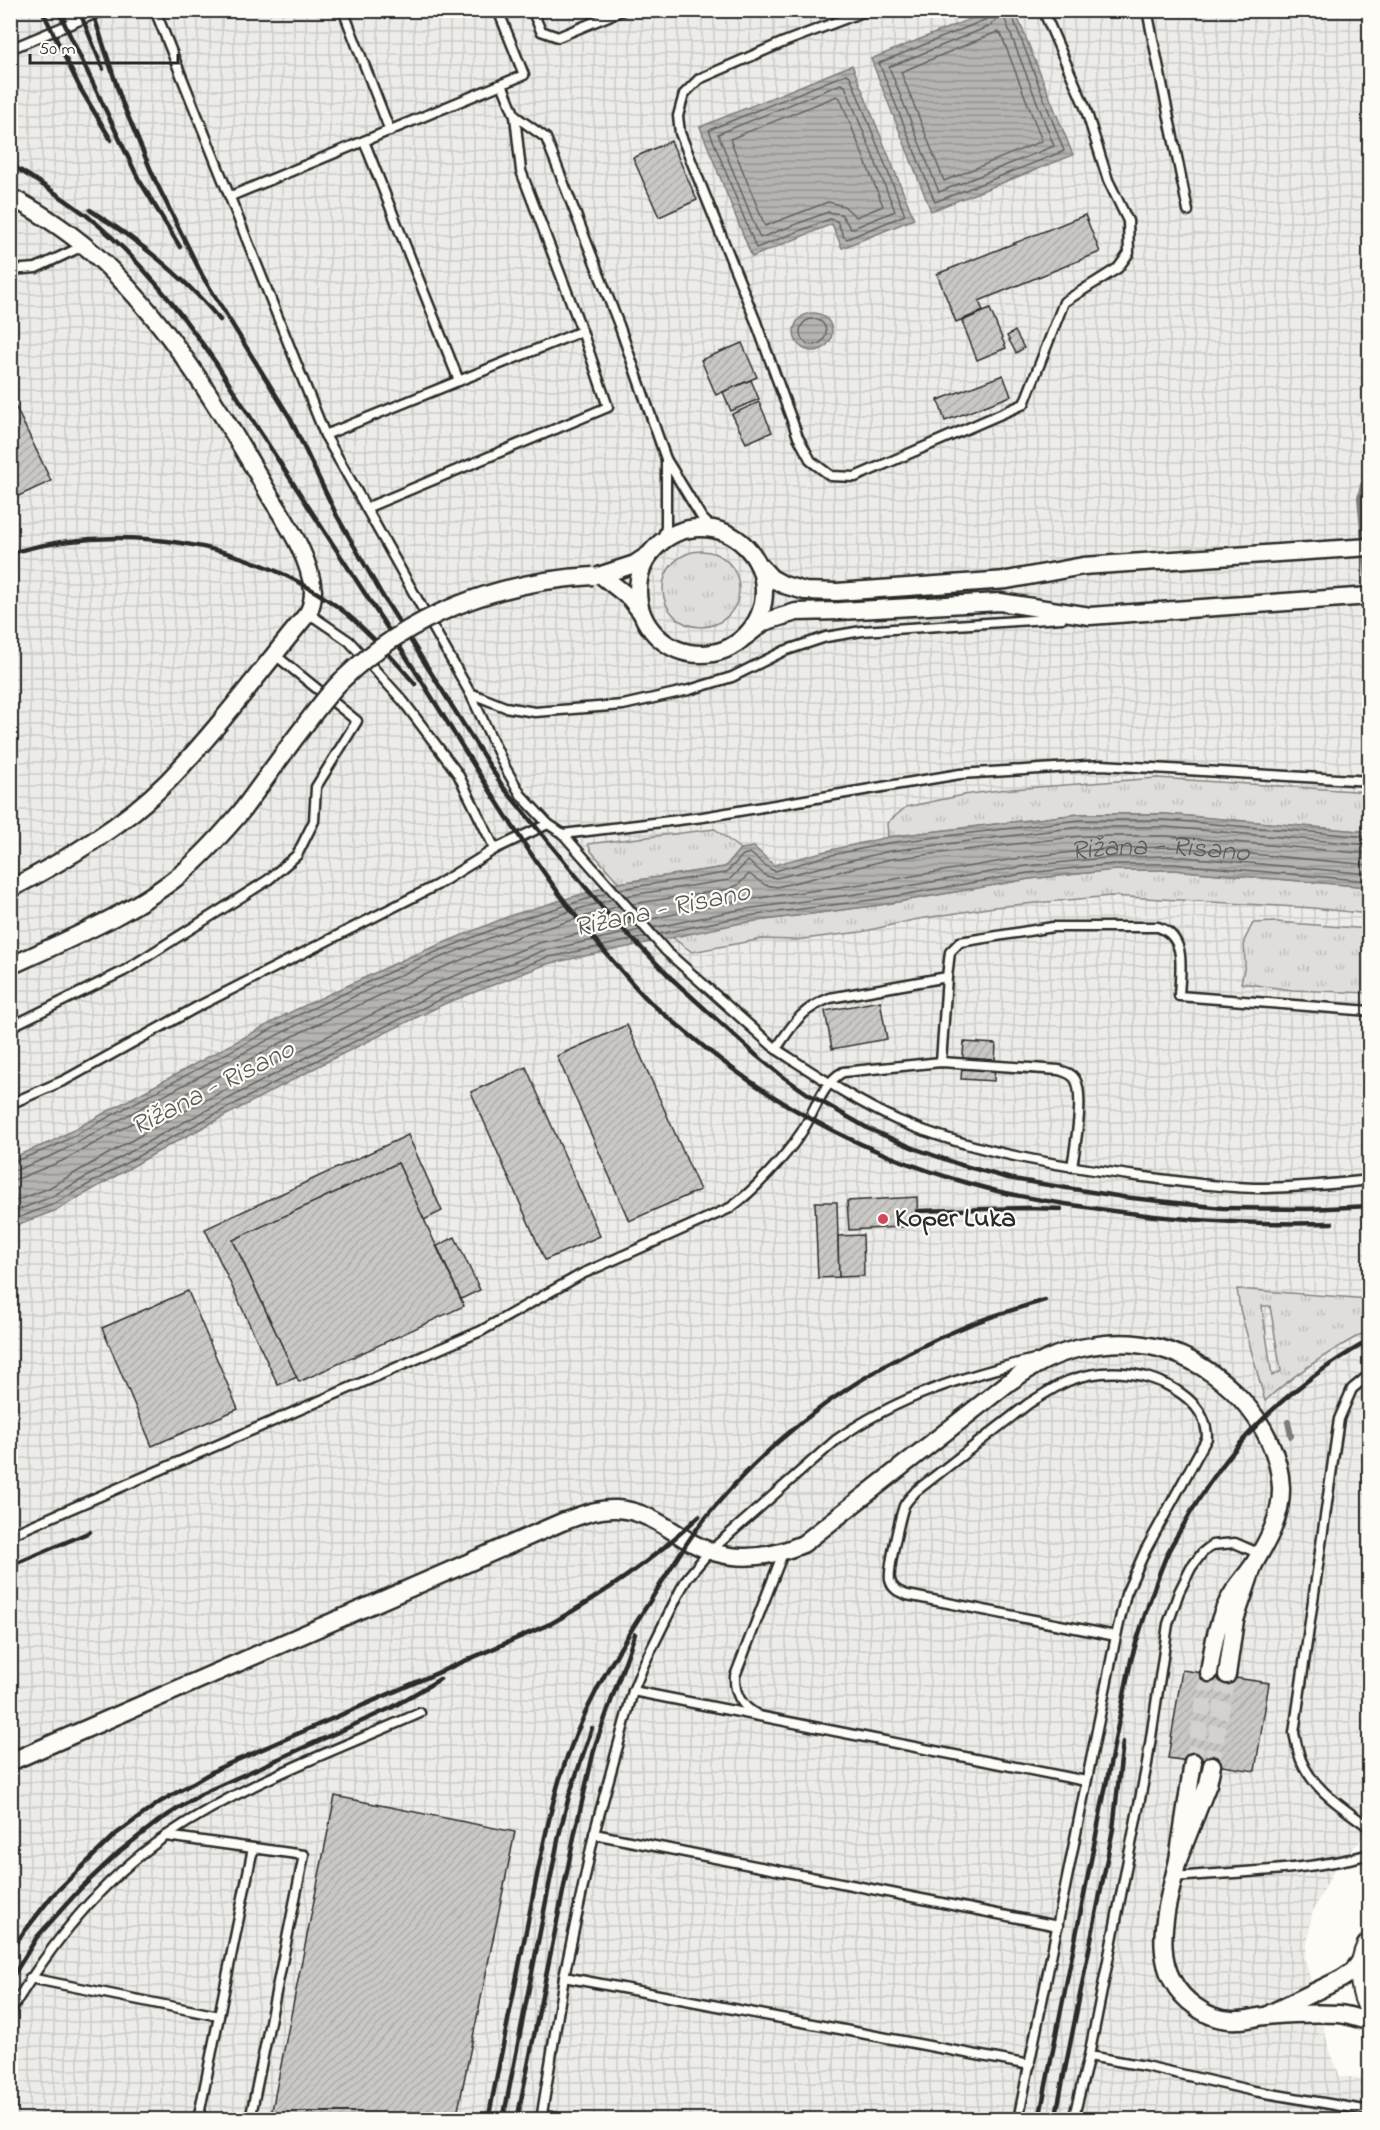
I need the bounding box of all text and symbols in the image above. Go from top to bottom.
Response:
scale bar [30,27,178,65]
text: 50 m [39,37,76,63]
water label: Rižana - Risano [1069,826,1253,874]
water label: Rižana - Risano [570,872,755,950]
water label: Rižana - Risano [124,1029,303,1148]
place label: Koper Luka [895,1200,1016,1239]
marker: Koper Luka [876,1212,890,1226]

